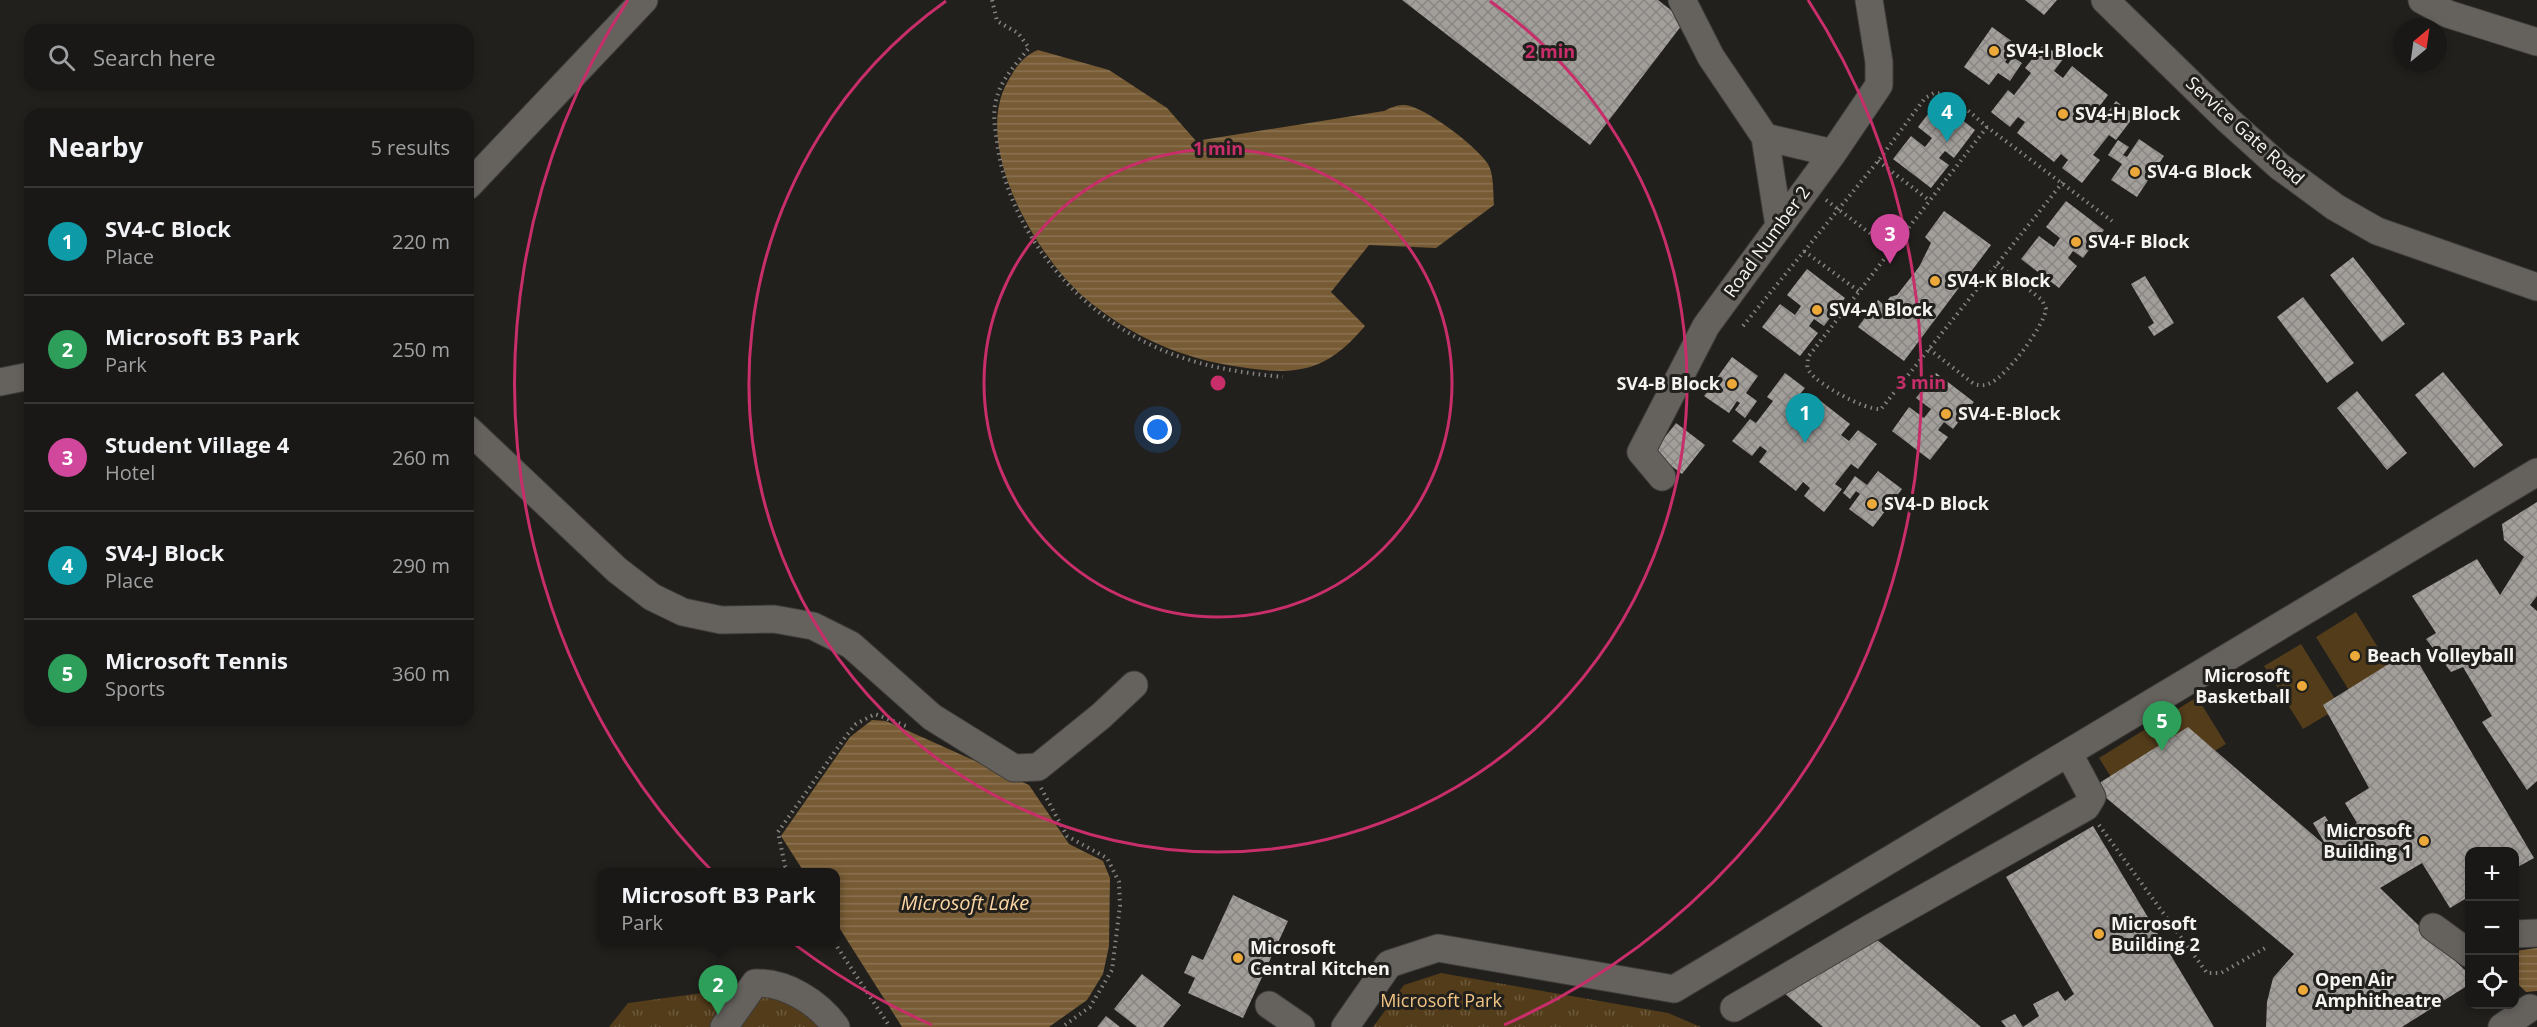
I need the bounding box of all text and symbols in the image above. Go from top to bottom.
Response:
north arrow [2393,18,2447,72]
search box [24,24,474,90]
place label: SV4-I Block [2006,38,2104,62]
text: 2 min [1525,39,1575,63]
icon: search [45,41,78,74]
text: Search here [93,42,216,72]
marker: SV4-I Block [1987,44,2001,58]
street label: Service Gate Road [2181,71,2310,190]
pin: 4 [1928,92,1966,142]
place label: SV4-H Block [2075,101,2181,125]
marker: SV4-H Block [2056,107,2070,121]
text: Nearby [48,129,143,165]
text: 5 results [370,134,450,161]
text: 1 min [1193,136,1243,160]
place label: SV4-G Block [2147,159,2252,183]
marker: SV4-G Block [2128,165,2142,179]
street label: Road Number 2 [1718,181,1815,302]
text: SV4-C Block [105,213,231,243]
pin: 3 [1870,214,1910,264]
text: 1 [62,228,73,255]
text: 220 m [392,228,450,255]
place label: SV4-F Block [2088,229,2190,253]
marker: SV4-F Block [2069,235,2083,249]
text: Place [105,243,154,270]
place label: SV4-K Block [1947,268,2051,292]
marker: SV4-K Block [1928,274,1942,288]
place label: SV4-A Block [1829,297,1934,321]
marker: SV4-A Block [1810,303,1824,317]
text: Microsoft B3 Park [105,321,300,351]
text: 2 [62,336,73,363]
text: 250 m [392,336,450,363]
text: Park [105,351,147,378]
text: 3 min [1896,370,1946,394]
place label: SV4-B Block [1616,371,1721,395]
centre of rings [1208,373,1228,393]
marker: SV4-B Block [1725,377,1739,391]
pin: 1 [1786,394,1824,443]
place label: SV4-E-Block [1958,401,2062,425]
marker: SV4-E-Block [1939,407,1953,421]
your location [1143,415,1172,444]
text: Student Village 4 [105,429,289,459]
text: 3 [62,444,73,471]
text: 260 m [392,444,450,471]
text: Hotel [105,459,155,486]
place label: SV4-D Block [1884,491,1990,515]
marker: SV4-D Block [1865,497,1879,511]
text: SV4-J Block [105,537,224,567]
text: 4 [62,552,73,579]
text: 290 m [392,552,450,579]
text: Place [105,567,154,594]
place label: Beach Volleyball [2367,643,2514,667]
text: Microsoft Tennis [105,645,288,675]
marker: Beach Volleyball [2348,649,2362,663]
text: 5 [62,660,73,687]
text: 360 m [392,660,450,687]
place label: Microsoft Basketball [2195,663,2290,708]
text: Sports [105,675,165,702]
marker: Microsoft Basketball [2295,679,2309,693]
pin: 5 [2142,702,2182,751]
place label: Microsoft Building 1 [2323,818,2412,863]
marker: Microsoft Building 1 [2417,834,2431,848]
map controls [2465,847,2519,1009]
button: + [2465,847,2519,901]
popup [597,868,840,946]
text: Microsoft B3 Park [621,879,816,909]
water label: Microsoft Lake [901,889,1029,916]
button: − [2465,901,2519,955]
text: Park [621,909,663,936]
place label: Microsoft Building 2 [2111,911,2200,956]
marker: Microsoft Building 2 [2092,927,2106,941]
place label: Microsoft Central Kitchen [1250,935,1390,980]
marker: Microsoft Central Kitchen [1231,951,1245,965]
button: locate [2465,955,2519,1009]
pin: 2 [698,966,738,1015]
place label: Open Air Amphitheatre [2315,967,2442,1012]
marker: Open Air Amphitheatre [2296,983,2310,997]
park label: Microsoft Park [1380,988,1502,1012]

